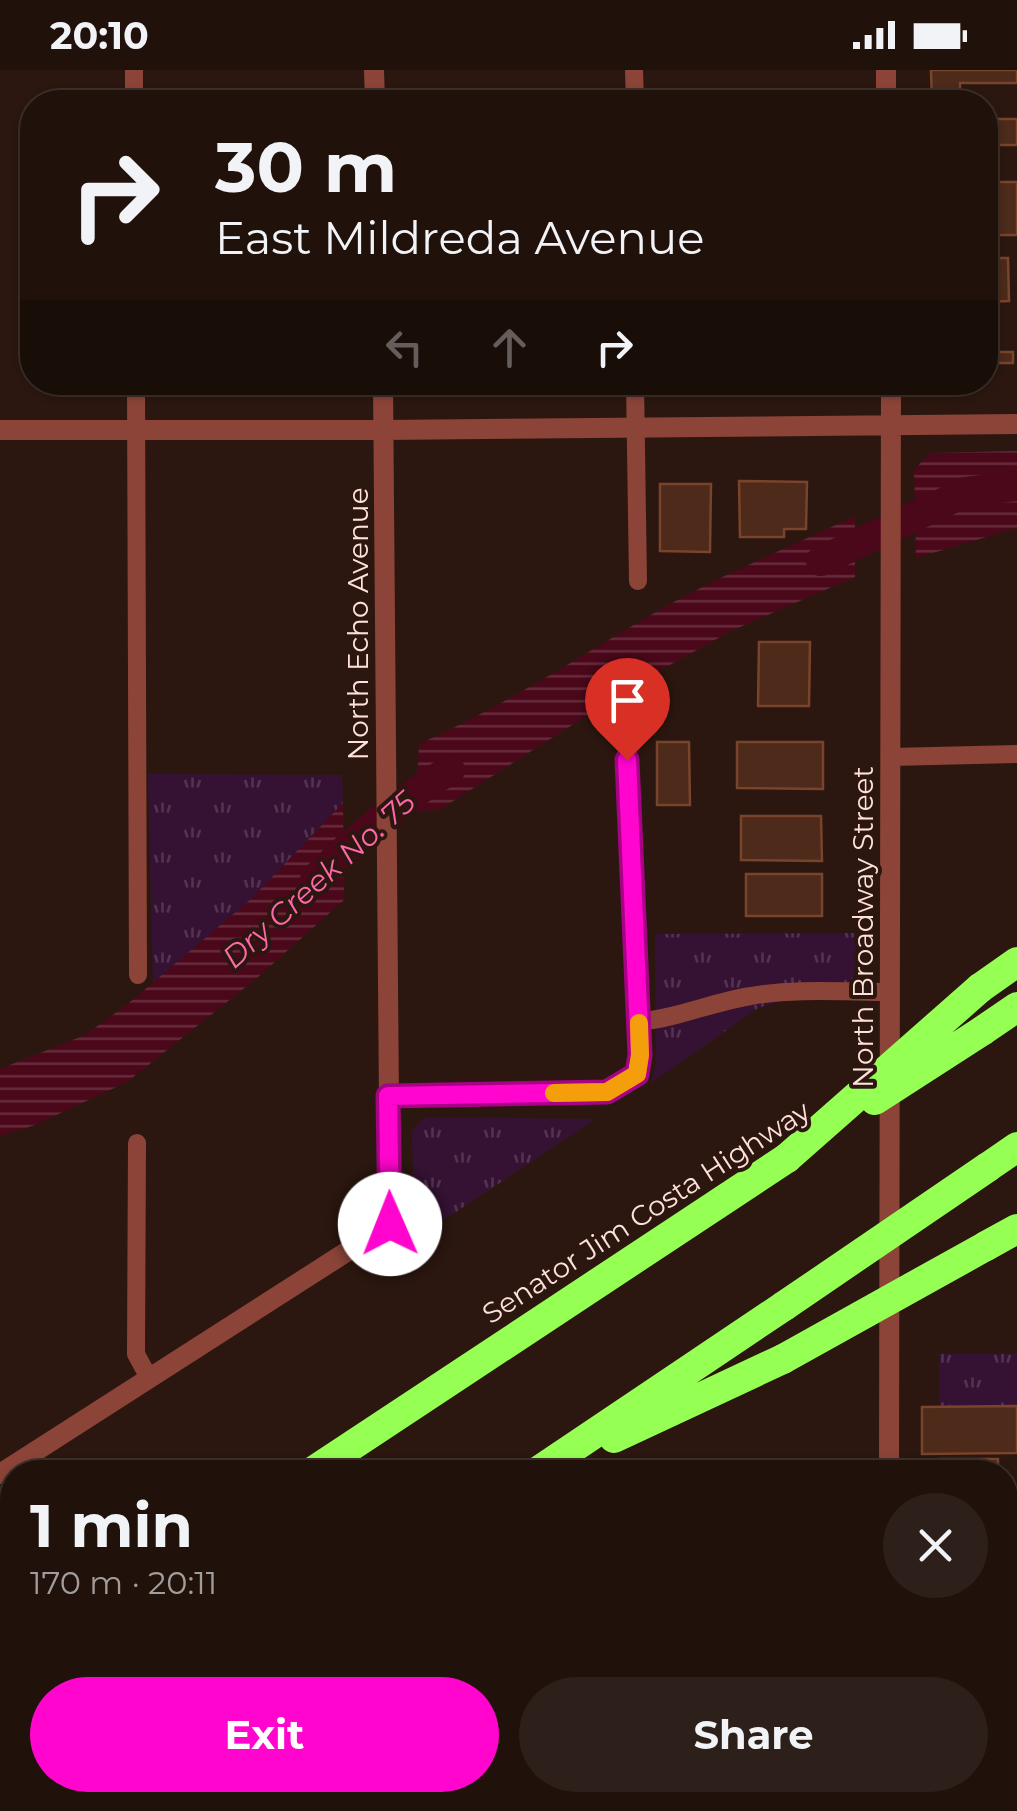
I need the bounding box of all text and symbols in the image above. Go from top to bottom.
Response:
text: 20:10 [50,12,149,59]
text: 30 m [215,124,397,210]
icon: right [50,130,180,260]
text: East Mildreda Avenue [215,210,704,265]
icon: left [377,320,432,375]
icon: ahead [482,320,537,375]
icon: right [587,320,642,375]
street label: North Echo Avenue [341,487,375,761]
pin [585,658,670,761]
icon: arrive [600,673,655,728]
street label: North Broadway Street [846,766,880,1088]
water label: Dry Creek No. 75 [215,783,424,976]
street label: Senator Jim Costa Highway [476,1093,817,1331]
position arrow [338,1172,442,1276]
text: 1 min [30,1489,193,1562]
button: close [883,1493,988,1598]
text: 170 m · 20:11 [30,1563,217,1602]
button: Exit [30,1677,499,1792]
button: Share [519,1677,988,1792]

